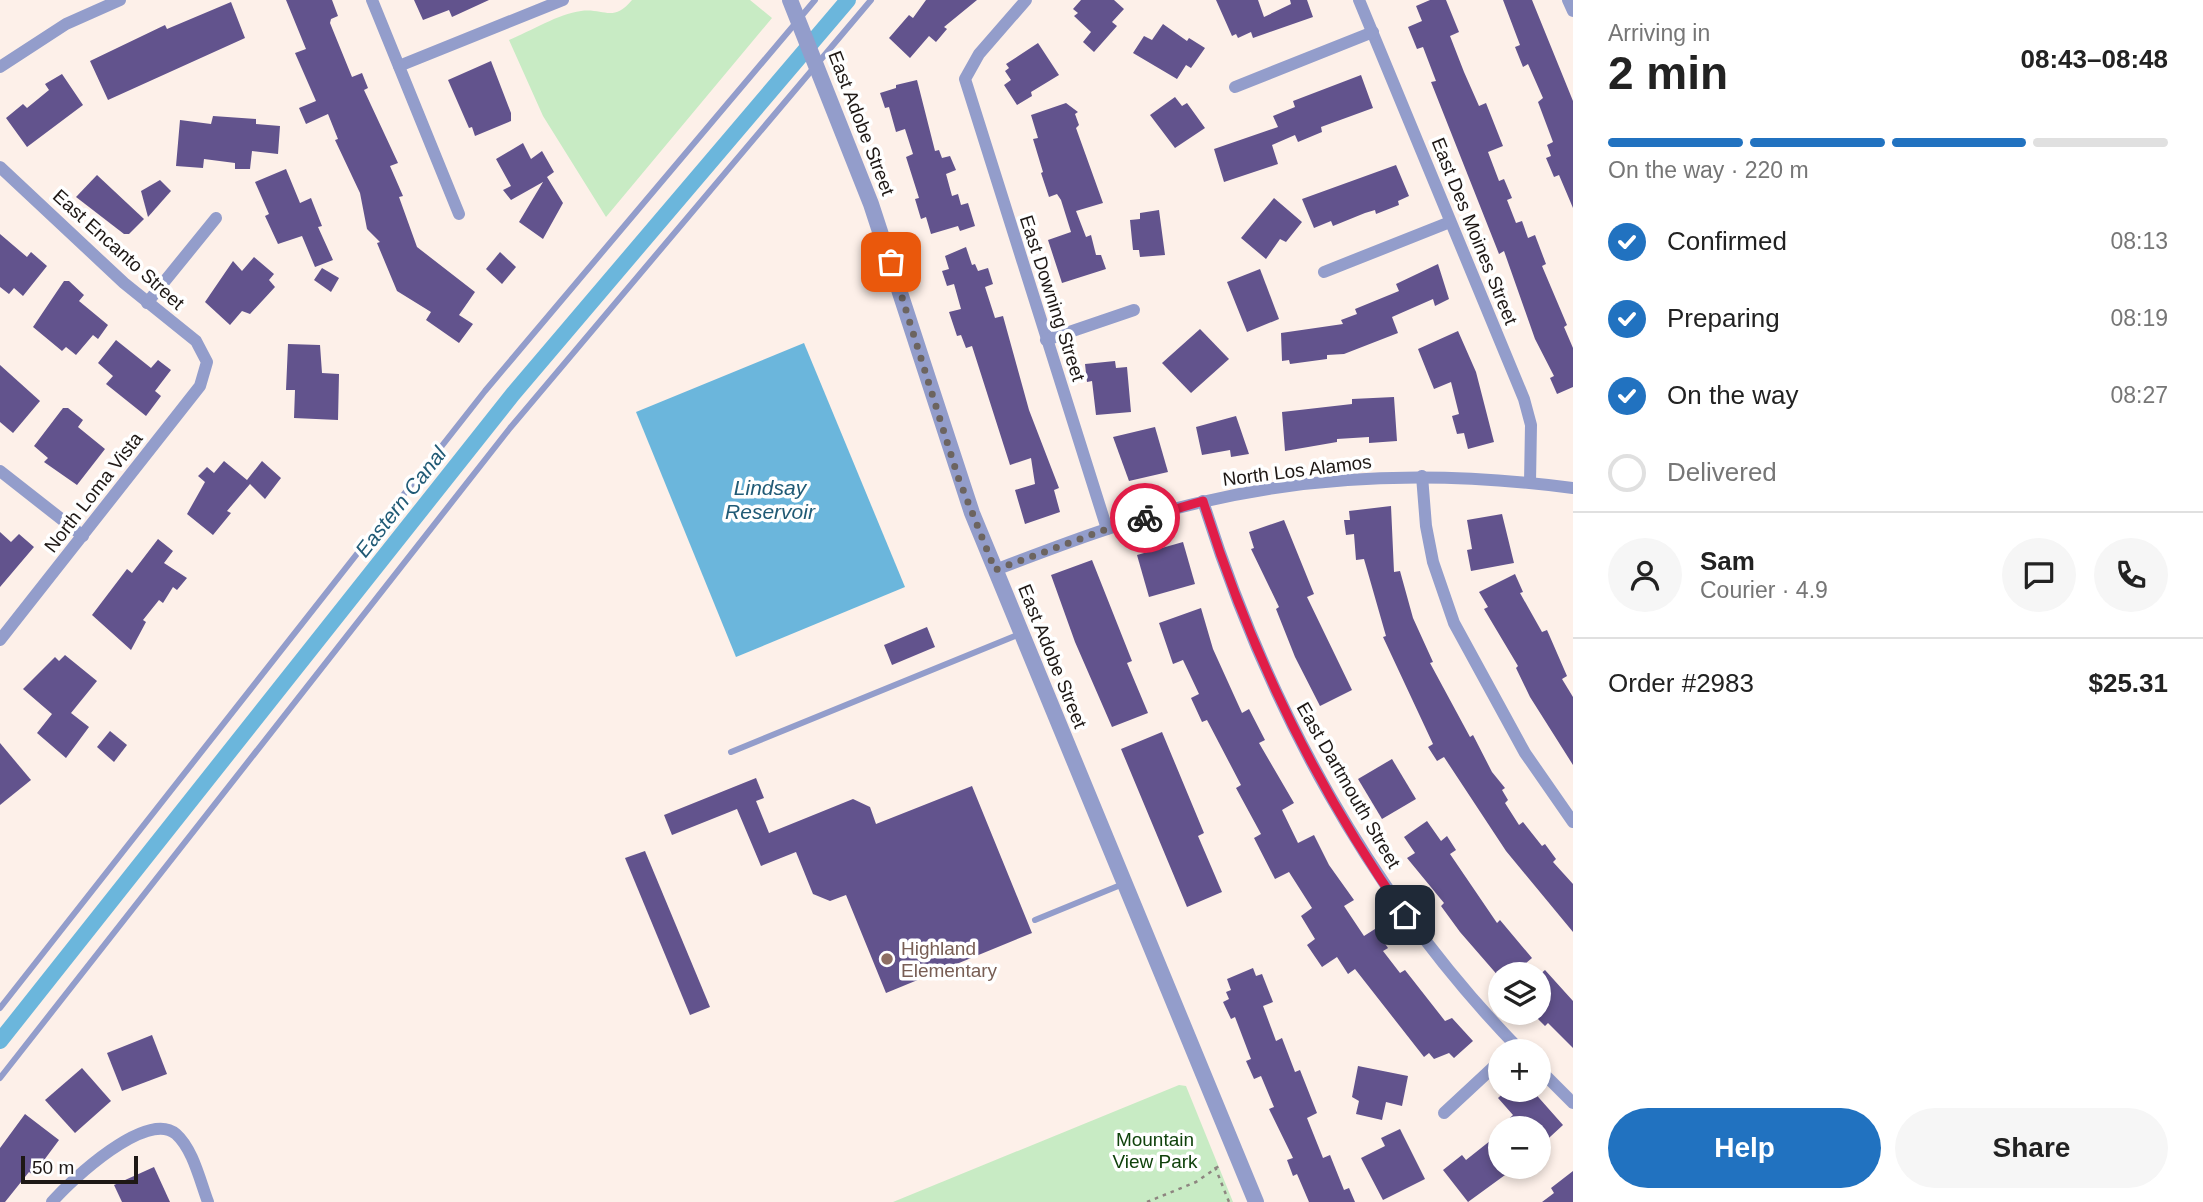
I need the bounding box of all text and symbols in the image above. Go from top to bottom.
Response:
text: Arriving in [1608,20,1710,46]
text: 08:43–08:48 [2021,44,2168,74]
text: 2 min [1608,47,1728,99]
street label: East Adobe Street [824,48,899,199]
street label: East Des Moines Street [1427,135,1522,328]
text: On the way · 220 m [1608,157,1809,183]
street label: East Encanto Street [49,185,189,314]
street label: East Downing Street [1016,213,1089,384]
icon: check [1608,223,1646,261]
text: Confirmed [1667,226,1787,256]
text: 08:13 [2110,228,2168,254]
pin [861,232,921,292]
icon: bag [872,243,910,281]
icon: check [1608,300,1646,338]
text: Preparing [1667,303,1780,333]
text: 08:19 [2110,305,2168,331]
icon: check [1608,377,1646,415]
text: On the way [1667,380,1799,410]
text: 08:27 [2110,382,2168,408]
street label: North Loma Vista [40,428,147,556]
water label: Eastern Canal [351,441,451,561]
street label: North Los Alamos [1221,451,1373,490]
text: Delivered [1667,457,1777,487]
water label: Lindsay Reservoir [725,476,816,523]
courier [1110,483,1180,553]
icon: bike [1126,499,1164,537]
button: person [1608,538,1682,612]
button: chat [2002,538,2076,612]
button: phone [2094,538,2168,612]
text: Sam [1700,546,1755,576]
text: Courier · 4.9 [1700,577,1828,603]
street label: East Adobe Street [1014,581,1091,732]
text: Order #2983 [1608,668,1754,698]
text: $25.31 [2088,668,2168,698]
street label: East Dartmouth Street [1292,699,1405,873]
pin [1375,885,1435,945]
icon: home [1386,896,1424,934]
place label: Highland Elementary [901,938,998,981]
marker: Highland Elementary [879,951,895,967]
map controls [1488,962,1551,1179]
button: layers [1488,962,1551,1025]
button: + [1488,1039,1551,1102]
button: Help [1608,1108,1881,1188]
button: Share [1895,1108,2168,1188]
button: − [1488,1116,1551,1179]
park label: Mountain View Park [1112,1129,1198,1172]
scale bar [21,1153,138,1185]
text: 50 m [32,1157,74,1178]

